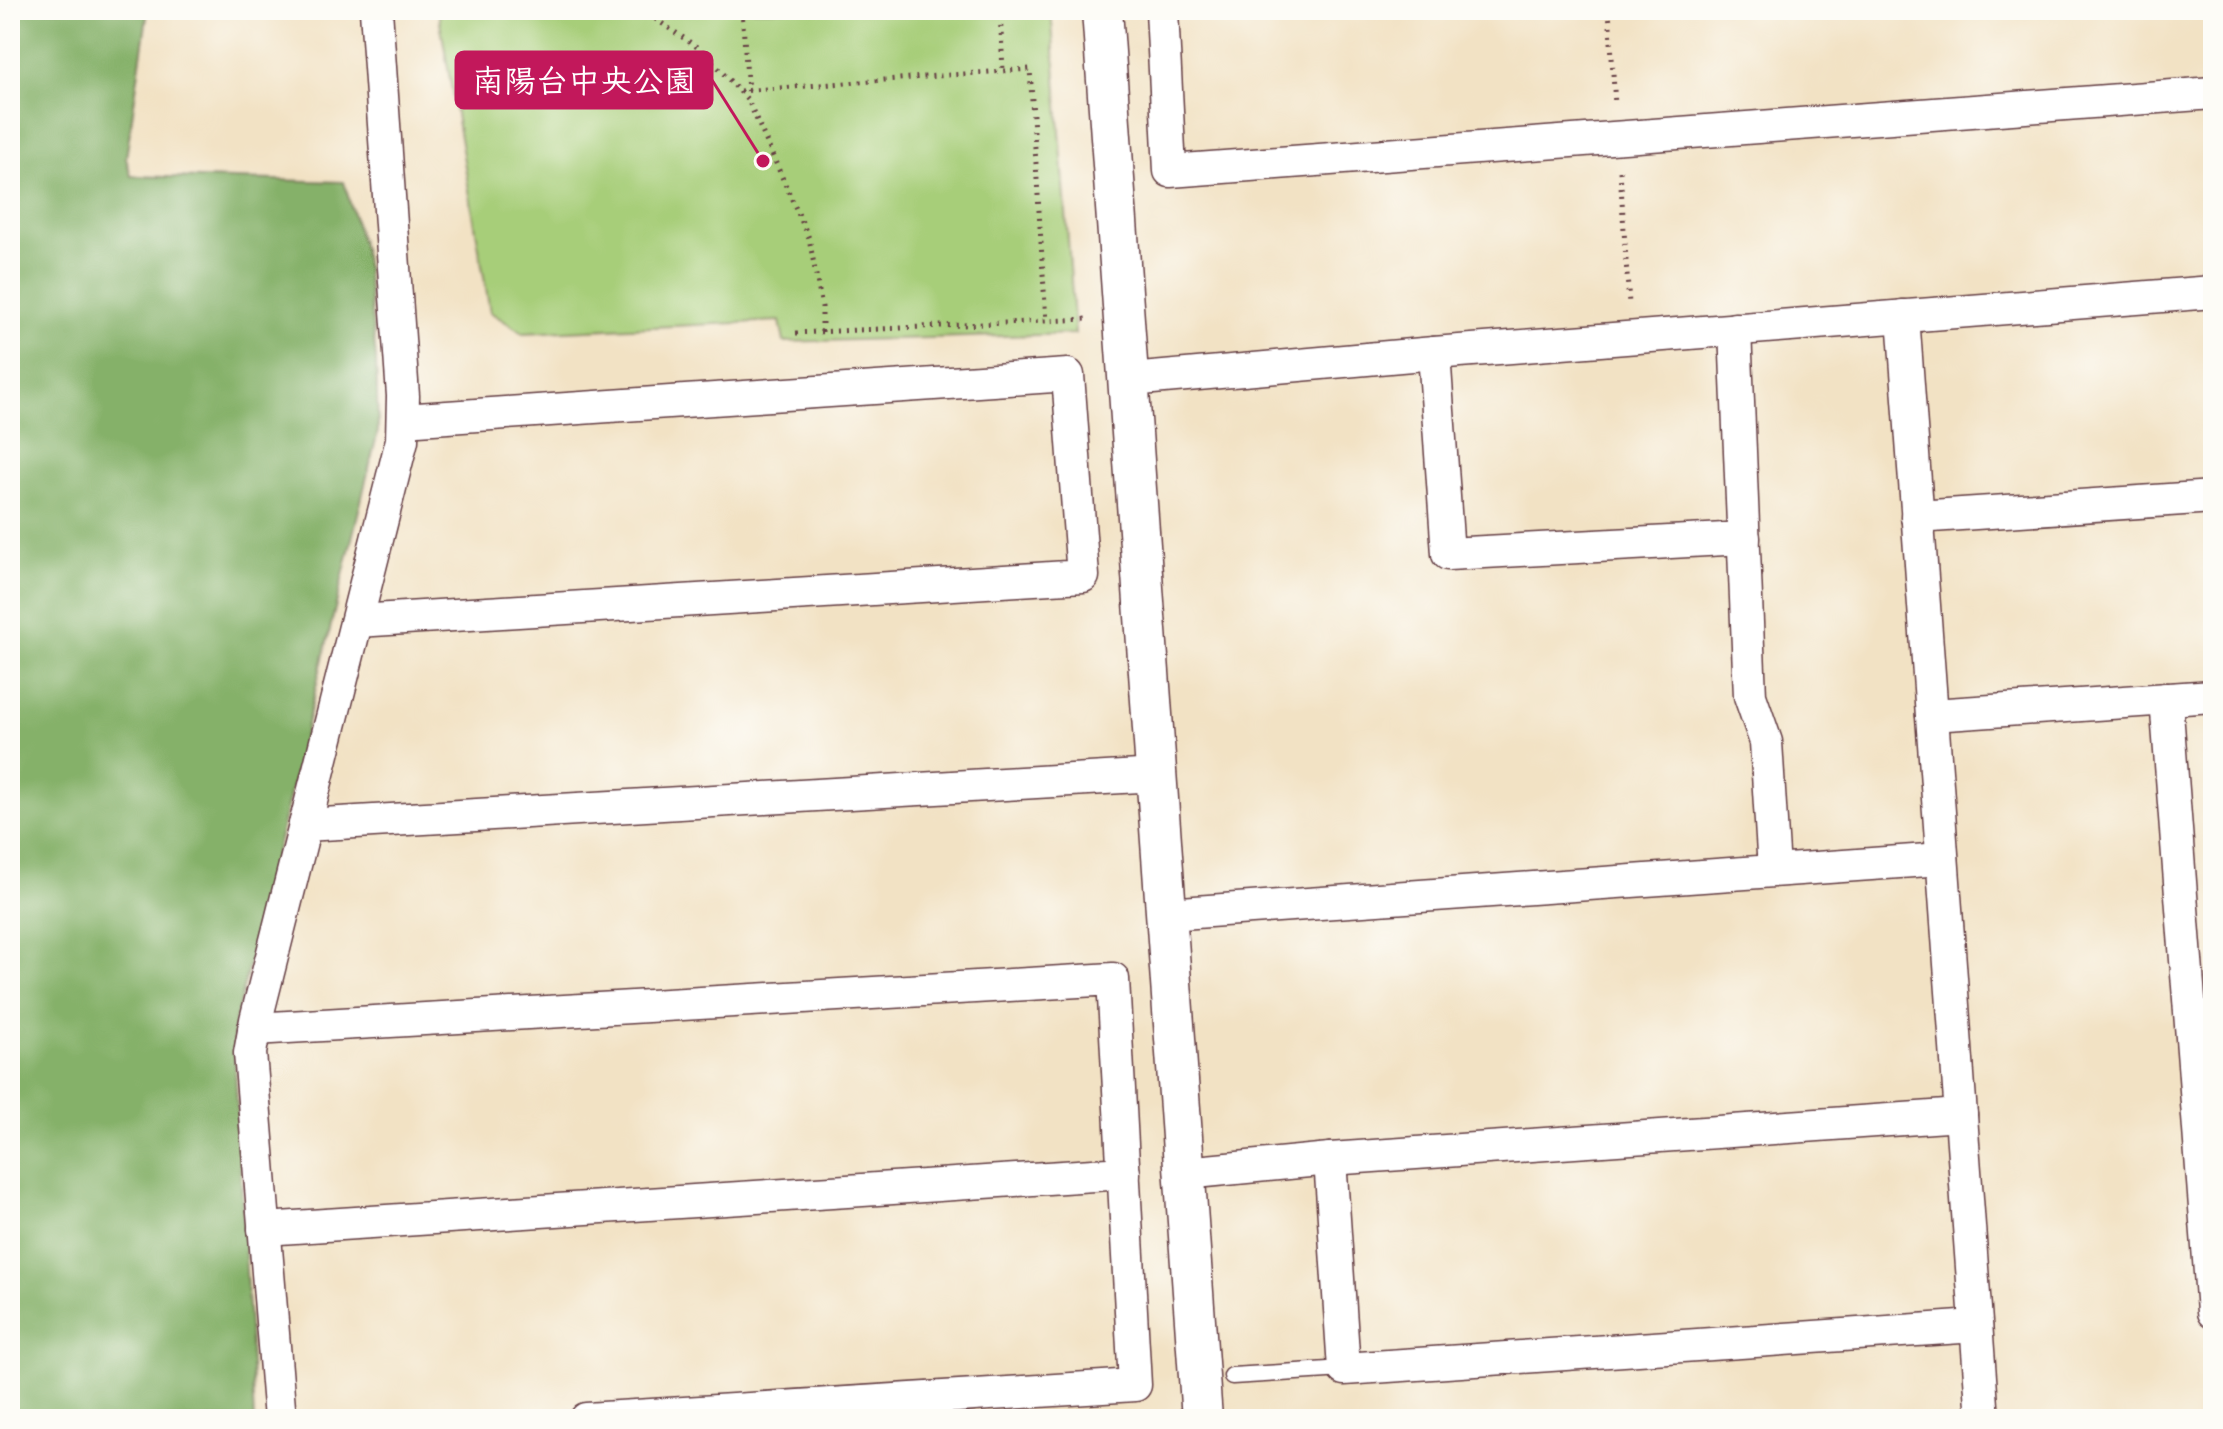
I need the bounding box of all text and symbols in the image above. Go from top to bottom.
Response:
callout: 南陽台中央公園 [456,52,712,108]
text: 南陽台中央公園 [472,59,696,102]

